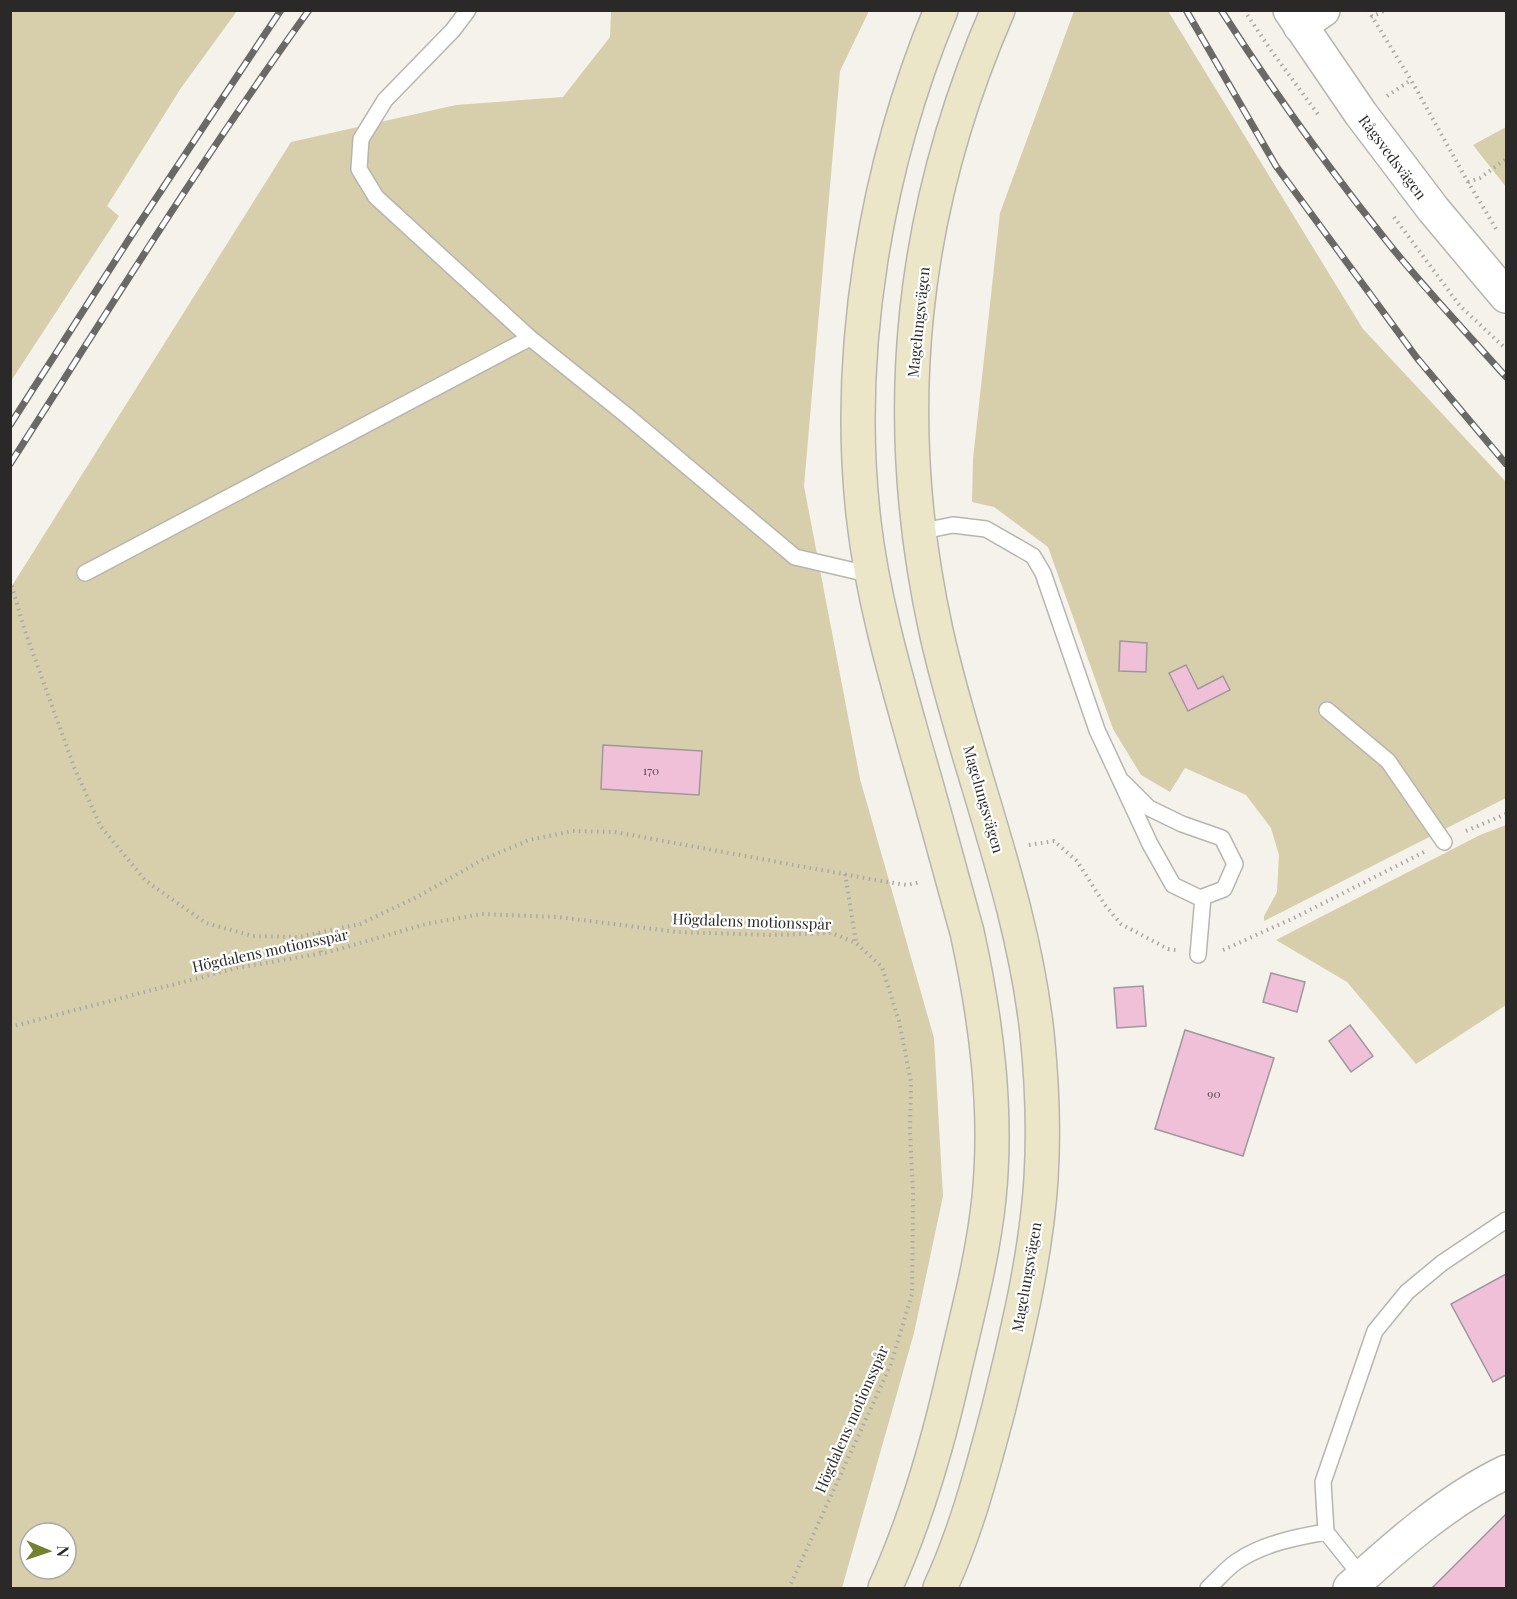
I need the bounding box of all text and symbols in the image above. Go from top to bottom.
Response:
street label: Rågsvedsvägen [1355,111,1431,203]
street label: Magelungsvägen [902,266,934,378]
street label: Magelungsvägen [959,743,1009,855]
house number: 170 [643,762,659,778]
street label: Högdalens motionsspår [672,908,832,934]
street label: Högdalens motionsspår [190,924,350,976]
house number: 90 [1207,1085,1221,1101]
street label: Magelungsvägen [1006,1220,1046,1334]
street label: Högdalens motionsspår [810,1342,893,1496]
north arrow [18,1521,78,1581]
text: N [53,1545,74,1558]

